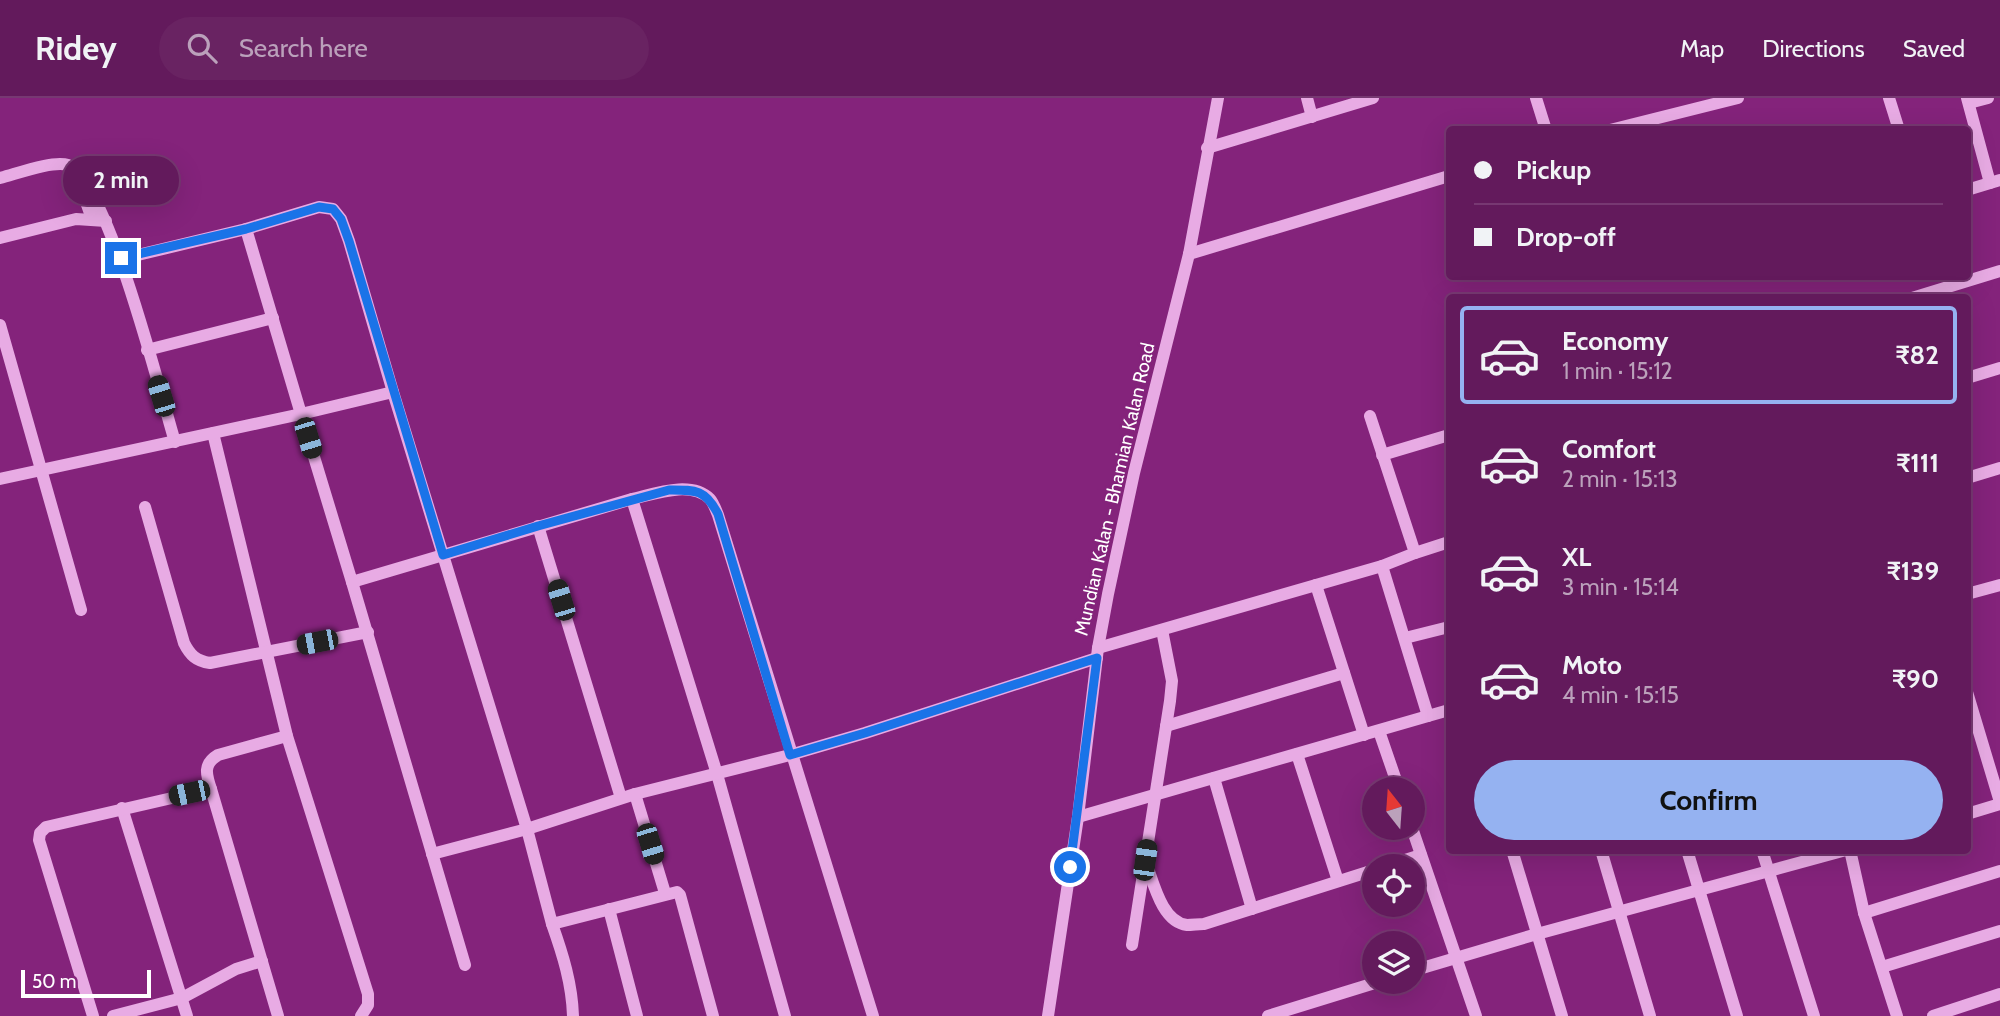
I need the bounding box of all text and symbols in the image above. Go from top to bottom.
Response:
search box [159,17,649,80]
text: Ridey [35,28,117,68]
icon: search [183,29,221,67]
text: Search here [239,32,368,64]
text: Map [1680,34,1724,63]
text: Directions [1762,34,1865,63]
text: Saved [1903,34,1965,63]
text: Pickup [1516,154,1591,186]
callout: 2 min [63,156,179,206]
text: 2 min [93,166,149,194]
text: Drop-off [1516,221,1616,253]
route end [105,242,137,274]
icon: car [1478,324,1541,387]
text: Economy [1562,325,1668,357]
text: ₹82 [1895,339,1939,371]
street label: Mundian Kalan - Bhamian Kalan Road [1070,340,1159,638]
text: 1 min · 15:12 [1562,357,1673,385]
car [145,373,178,419]
car [292,415,325,461]
icon: car [1478,432,1541,495]
text: Comfort [1562,433,1656,465]
text: ₹111 [1896,447,1939,479]
text: 2 min · 15:13 [1562,465,1678,493]
icon: car [1478,540,1541,603]
text: XL [1562,541,1591,573]
text: ₹139 [1887,555,1939,587]
text: 3 min · 15:14 [1562,573,1679,601]
car [545,577,578,623]
car [295,628,340,656]
icon: car [1478,648,1541,711]
text: Moto [1562,649,1622,681]
text: ₹90 [1892,663,1939,695]
text: 4 min · 15:15 [1562,681,1679,709]
button: Confirm [1474,760,1943,840]
north arrow [1362,777,1424,840]
map controls [1362,777,1425,994]
car [167,778,212,808]
car [634,821,667,867]
car [1132,838,1159,882]
route start [1054,851,1086,883]
button: locate [1362,854,1425,917]
button: layers [1362,931,1425,994]
scale bar [21,967,150,999]
text: 50 m [32,970,76,993]

